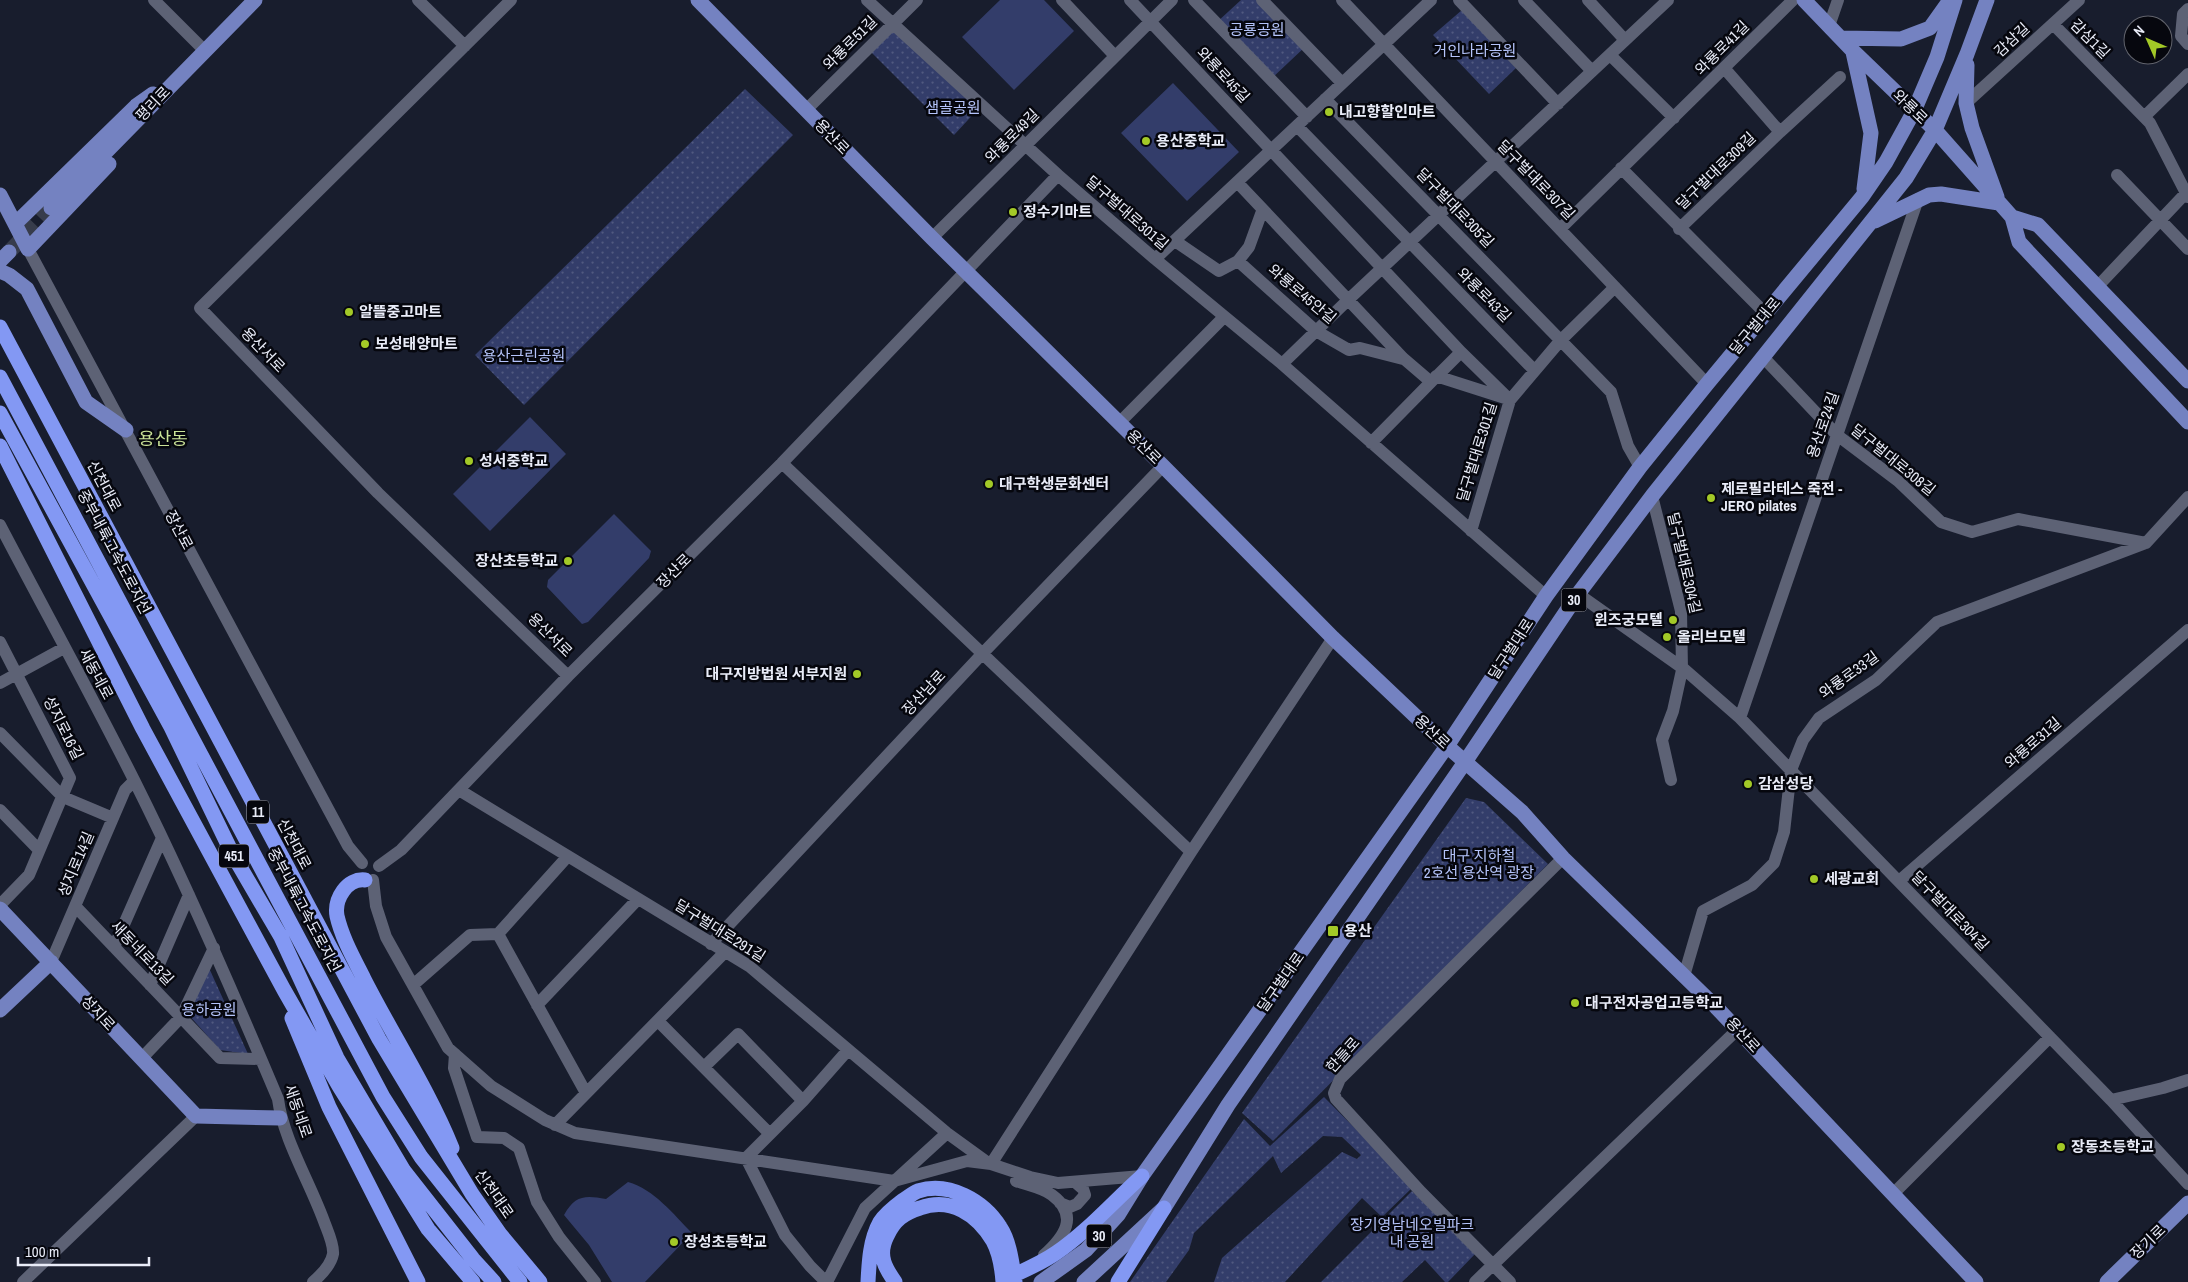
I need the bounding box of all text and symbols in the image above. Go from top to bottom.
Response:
street label: 와룡로51길 [818,11,881,74]
street label: 감삼1길 [2066,14,2115,63]
north arrow [2123,15,2173,65]
street label: 와룡로41길 [1690,16,1753,79]
street label: 감삼길 [1989,18,2034,61]
park label: 공룡공원 [1229,19,1285,40]
text: N [2130,22,2148,40]
park label: 거인나라공원 [1434,40,1516,61]
street label: 와룡로45길 [1192,42,1255,107]
street label: 평리로 [131,81,175,126]
street label: 와룡로 [1888,85,1933,129]
park label: 샘골공원 [925,97,981,118]
place label: 내고향할인마트 [1339,101,1436,122]
street label: 와룡로49길 [980,104,1043,167]
marker: 내고향할인마트 [1323,106,1335,118]
street label: 용산로 [810,114,854,159]
street label: 달구벌대로309길 [1671,127,1760,214]
place label: 용산중학교 [1156,130,1225,151]
marker: 용산중학교 [1140,135,1152,147]
street label: 달구벌대로307길 [1493,135,1580,224]
street label: 달구벌대로305길 [1412,163,1499,252]
street label: 달구벌대로301길 [1081,171,1173,254]
place label: 정수기마트 [1023,201,1092,222]
marker: 정수기마트 [1007,206,1019,218]
street label: 와룡로45안길 [1264,259,1341,328]
street label: 와룡로43길 [1453,263,1516,326]
street label: 달구벌대로 [1724,292,1785,359]
place label: 알뜰중고마트 [359,301,442,322]
marker: 알뜰중고마트 [343,306,355,318]
street label: 용산서로 [237,323,290,377]
place label: 보성태양마트 [375,333,458,354]
marker: 보성태양마트 [359,338,371,350]
park label: 용산근린공원 [483,345,565,366]
street label: 용산로24길 [1801,389,1844,461]
street label: 달구벌대로301길 [1451,399,1502,504]
street label: 달구벌대로308길 [1847,419,1940,500]
street label: 용산로 [1122,425,1166,469]
district label: 용산동 [138,426,188,451]
place label: 성서중학교 [479,450,548,471]
marker: 성서중학교 [463,455,475,467]
street label: 신천대로 [82,456,127,515]
place label: 대구학생문화센터 [999,473,1109,494]
marker: 대구학생문화센터 [983,478,995,490]
place label: 제로필라테스 죽전 - JERO pilates [1721,478,1842,516]
street label: 중부내륙고속도로지선 [73,486,156,618]
marker: 제로필라테스 죽전 - JERO pilates [1705,492,1717,504]
street label: 장산로 [160,507,198,553]
street label: 달구벌대로304길 [1663,510,1706,616]
street label: 장산로 [652,549,696,593]
place label: 장산초등학교 [475,550,558,571]
marker: 장산초등학교 [562,555,574,567]
road number: 30 [1562,588,1586,612]
street label: 용산서로 [523,608,577,662]
place label: 윈즈궁모텔 [1594,609,1663,630]
street label: 달구벌대로 [1483,614,1538,683]
marker: 윈즈궁모텔 [1667,614,1679,626]
place label: 올리브모텔 [1677,626,1746,647]
marker: 올리브모텔 [1661,631,1673,643]
street label: 새동네로 [74,644,119,703]
street label: 와룡로33길 [1815,646,1883,703]
place label: 대구지방법원 서부지원 [706,663,847,684]
street label: 장산남로 [897,665,950,720]
marker: 대구지방법원 서부지원 [851,668,863,680]
street label: 성지로16길 [38,692,88,763]
street label: 용산로 [1410,710,1455,753]
street label: 와룡로31길 [2000,712,2066,773]
place label: 감삼성당 [1758,773,1813,794]
marker: 감삼성당 [1742,778,1754,790]
road number: 11 [247,800,269,824]
street label: 신천대로 [272,814,317,873]
street label: 성지로14길 [52,828,99,900]
road number: 451 [219,844,249,868]
street label: 중부내륙고속도로지선 [263,844,346,976]
park label: 대구 지하철 2호선 용산역 광장 [1424,845,1534,883]
street label: 달구벌대로304길 [1907,866,1994,955]
place label: 세광교회 [1824,868,1879,889]
marker: 세광교회 [1808,873,1820,885]
street label: 달구벌대로291길 [671,894,770,967]
street label: 새동네로13길 [106,916,179,990]
place label: 용산 [1344,920,1372,941]
marker: 용산 [1326,924,1340,938]
street label: 달구벌대로 [1252,947,1309,1016]
street label: 성지로 [77,990,120,1035]
place label: 대구전자공업고등학교 [1585,992,1723,1013]
marker: 대구전자공업고등학교 [1569,997,1581,1009]
park label: 용하공원 [181,999,237,1020]
street label: 용산로 [1722,1012,1765,1057]
street label: 한들로 [1321,1032,1364,1077]
street label: 새동네로 [280,1081,317,1140]
place label: 장동초등학교 [2071,1136,2154,1157]
marker: 장동초등학교 [2055,1141,2067,1153]
street label: 신천대로 [470,1165,519,1222]
park label: 장기영남네오빌파크 내 공원 [1350,1214,1474,1252]
street label: 장기로 [2125,1220,2170,1264]
road number: 30 [1086,1224,1112,1248]
place label: 장성초등학교 [684,1231,767,1252]
scale bar [18,1234,149,1266]
marker: 장성초등학교 [668,1236,680,1248]
text: 100 m [25,1241,59,1262]

